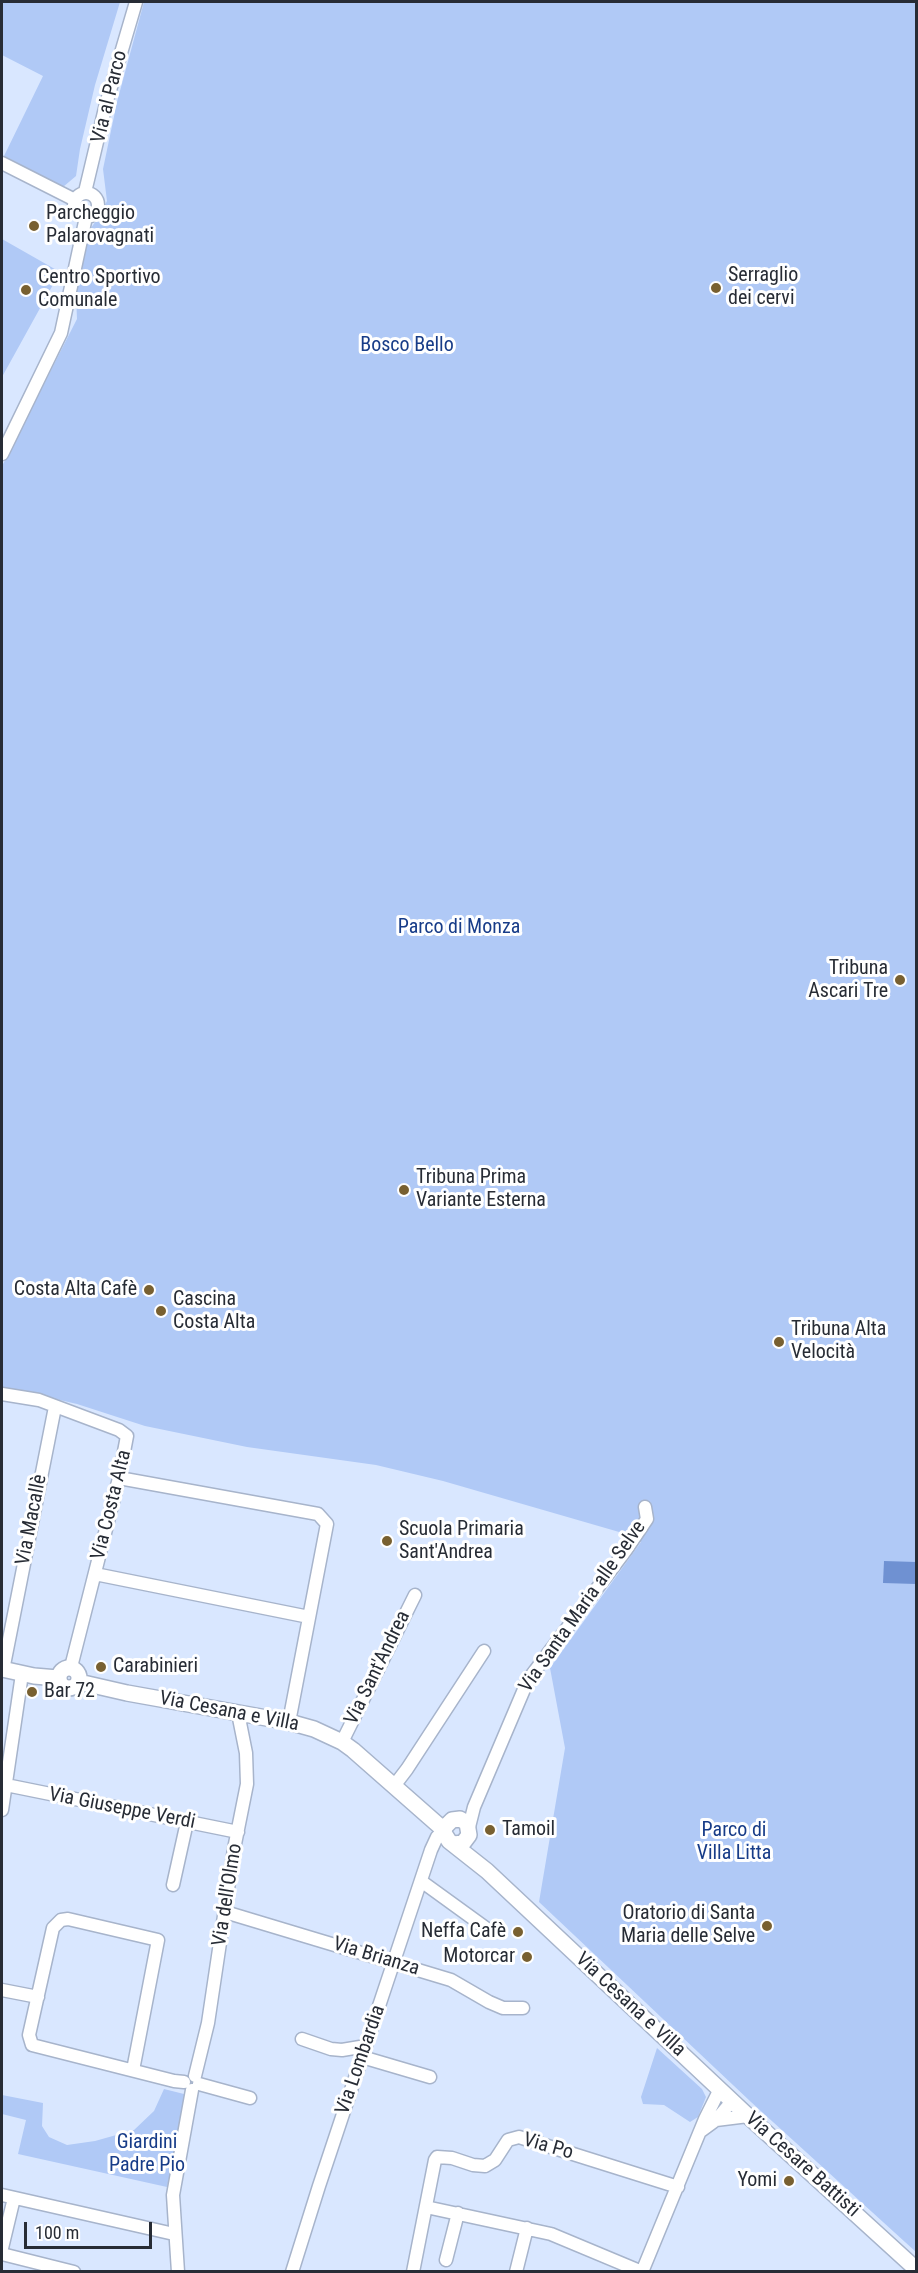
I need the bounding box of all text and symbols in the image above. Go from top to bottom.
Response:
street label: Via al Parco [87,48,133,146]
place label: Parcheggio Palarovagnati [46,202,154,249]
marker: Parcheggio Palarovagnati [27,219,41,233]
place label: Serraglio dei cervi [728,264,798,311]
place label: Centro Sportivo Comunale [38,266,161,313]
marker: Serraglio dei cervi [709,281,723,295]
marker: Centro Sportivo Comunale [19,283,33,297]
park label: Bosco Bello [360,334,454,358]
park label: Parco di Monza [398,916,520,940]
place label: Tribuna Ascari Tre [808,957,888,1004]
marker: Tribuna Ascari Tre [893,973,907,987]
place label: Tribuna Prima Variante Esterna [416,1166,546,1213]
marker: Tribuna Prima Variante Esterna [397,1183,411,1197]
place label: Costa Alta Cafè [14,1278,137,1302]
marker: Costa Alta Cafè [142,1283,156,1297]
place label: Cascina Costa Alta [173,1288,255,1335]
marker: Cascina Costa Alta [154,1304,168,1318]
place label: Tribuna Alta Velocità [791,1318,886,1365]
marker: Tribuna Alta Velocità [772,1335,786,1349]
street label: Via Costa Alta [87,1448,137,1562]
street label: Via Macallè [11,1473,53,1567]
street label: Via Santa Maria alle Selve [515,1517,651,1697]
place label: Scuola Primaria Sant'Andrea [399,1518,524,1565]
marker: Scuola Primaria Sant'Andrea [380,1534,394,1548]
street label: Via Sant'Andrea [340,1607,416,1729]
place label: Carabinieri [113,1655,198,1679]
marker: Carabinieri [94,1660,108,1674]
place label: Bar 72 [44,1680,95,1704]
marker: Bar 72 [25,1685,39,1699]
street label: Via Cesana e Villa [157,1687,301,1737]
street label: Via Giuseppe Verdi [47,1783,197,1835]
place label: Tamoil [502,1818,555,1842]
park label: Parco di Villa Litta [697,1819,771,1866]
marker: Tamoil [483,1823,497,1837]
street label: Via dell'Olmo [208,1842,248,1948]
place label: Oratorio di Santa Maria delle Selve [621,1902,755,1949]
marker: Oratorio di Santa Maria delle Selve [760,1919,774,1933]
place label: Neffa Cafè [421,1920,506,1944]
marker: Neffa Cafè [511,1925,525,1939]
street label: Via Brianza [330,1932,422,1982]
place label: Motorcar [443,1945,515,1969]
street label: Via Cesana e Villa [570,1948,690,2062]
marker: Motorcar [520,1950,534,1964]
street label: Via Lombardia [331,2002,391,2118]
street label: Via Cesare Battisti [740,2107,864,2223]
street label: Via Po [520,2128,576,2166]
park label: Giardini Padre Pio [109,2131,185,2178]
place label: Yomi [737,2169,777,2193]
marker: Yomi [782,2174,796,2188]
scale bar [27,2210,154,2248]
text: 100 m [35,2222,79,2243]

